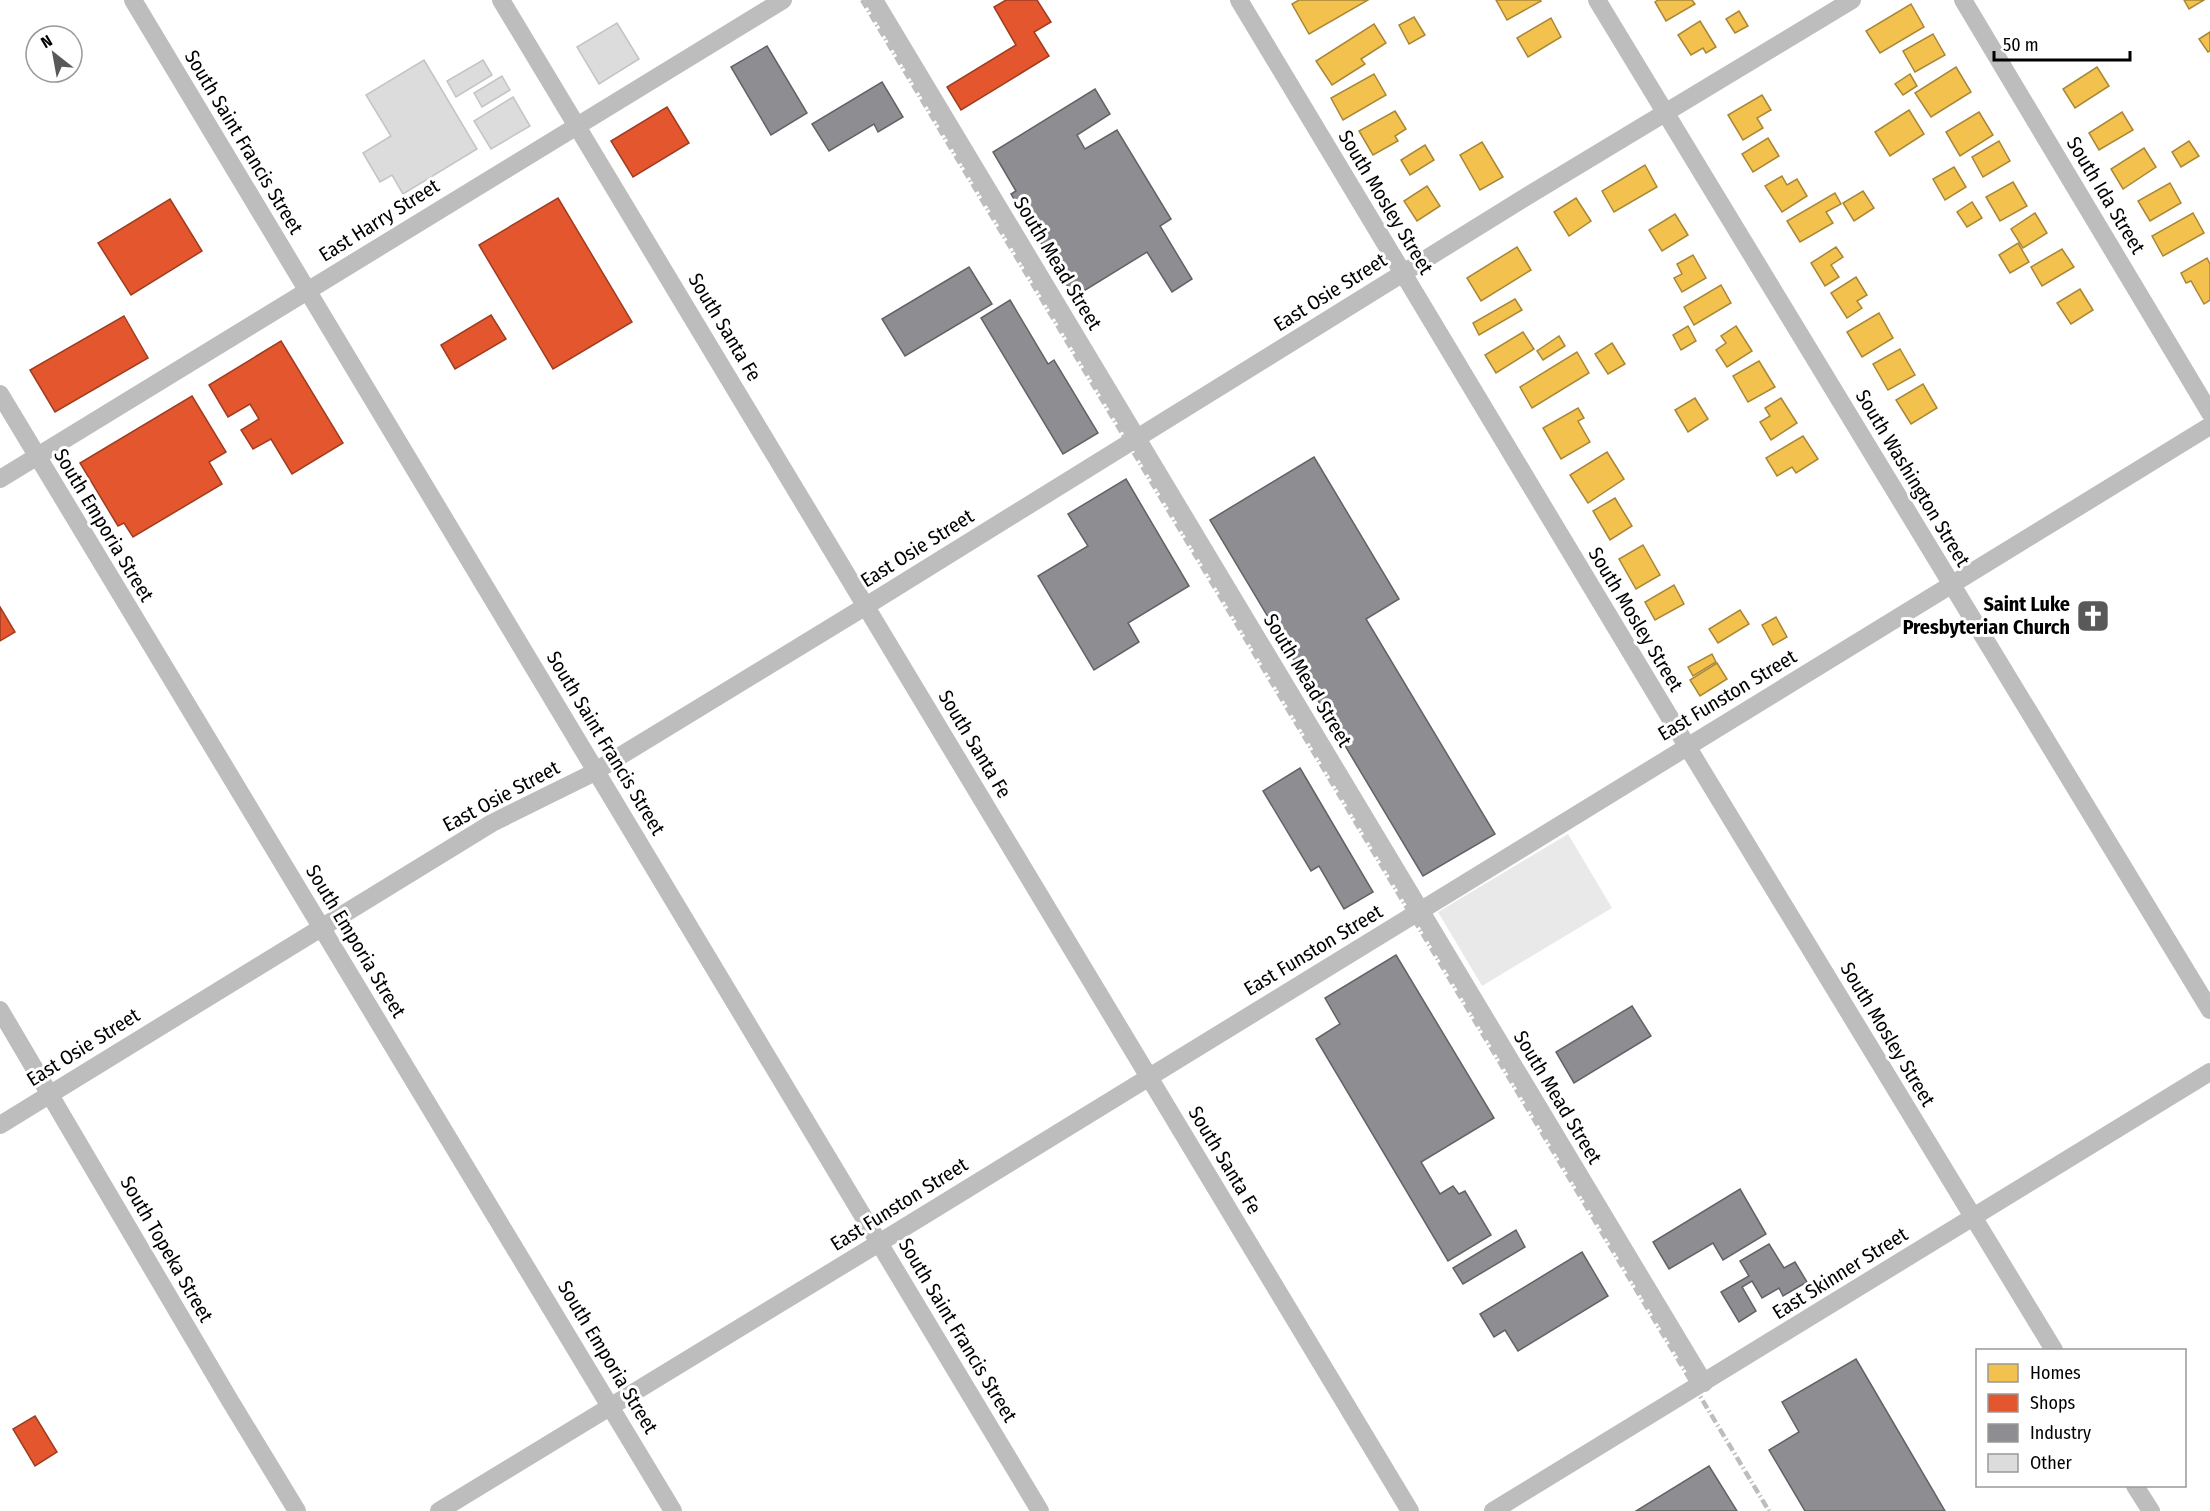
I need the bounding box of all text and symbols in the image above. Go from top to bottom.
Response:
north arrow [24,24,84,84]
scale bar [1994,24,2130,62]
text: N [38,31,56,52]
text: 50 m [2003,34,2039,56]
street label: South Saint Francis Street [180,46,309,239]
street label: South Mosley Street [1334,126,1439,279]
street label: South Ida Street [2062,132,2151,258]
street label: East Harry Street [314,173,444,267]
street label: South Mead Street [1009,192,1107,334]
street label: East Osie Street [1269,248,1391,336]
street label: South Santa Fe [683,269,767,385]
street label: South Washington Street [1851,385,1976,571]
street label: South Emporia Street [49,444,159,606]
street label: East Osie Street [856,504,978,592]
street label: South Mosley Street [1584,543,1689,696]
place label: Saint Luke Presbyterian Church [1903,592,2070,639]
church icon: Saint Luke Presbyterian Church [2075,598,2111,634]
street label: South Mead Street [1259,609,1357,751]
street label: East Funston Street [1653,644,1801,746]
street label: South Saint Francis Street [542,647,671,840]
street label: South Santa Fe [933,686,1017,802]
street label: East Osie Street [439,755,564,837]
street label: South Emporia Street [301,860,411,1022]
street label: East Funston Street [1239,899,1387,1001]
street label: South Mosley Street [1836,958,1941,1111]
street label: East Osie Street [22,1003,144,1091]
street label: South Mead Street [1509,1026,1607,1168]
street label: South Santa Fe [1183,1102,1267,1218]
street label: East Funston Street [826,1152,972,1256]
street label: South Topeka Street [115,1172,219,1327]
street label: East Skinner Street [1768,1222,1912,1324]
street label: South Saint Francis Street [894,1234,1023,1427]
street label: South Emporia Street [553,1276,663,1438]
legend [1976,1349,2186,1487]
text: Homes [2030,1362,2081,1384]
text: Shops [2030,1392,2075,1414]
text: Industry [2030,1422,2091,1444]
text: Other [2030,1452,2073,1474]

